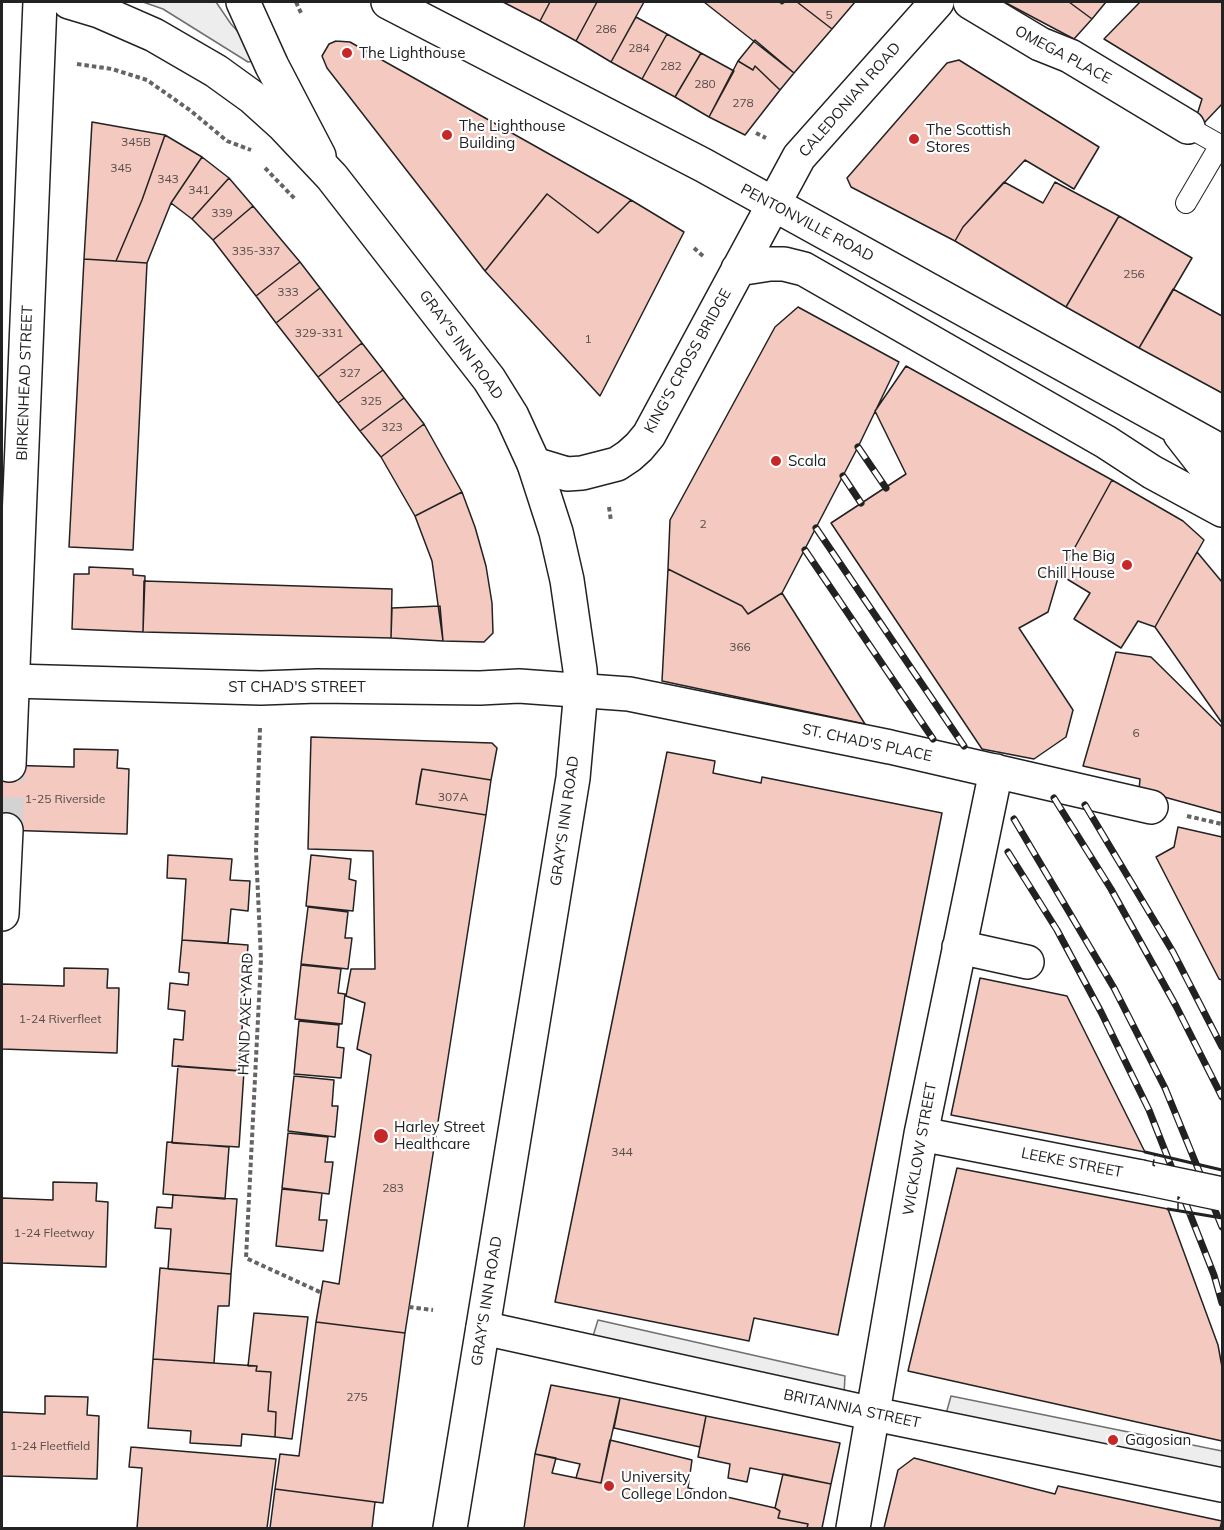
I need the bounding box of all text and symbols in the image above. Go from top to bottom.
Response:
house number: 5 [825,8,833,22]
house number: 286 [595,22,617,36]
street label: OMEGA PLACE [1012,22,1114,88]
street label: CALEDONIAN ROAD [795,39,905,161]
house number: 284 [628,41,650,55]
place label: The Lighthouse [359,44,465,62]
marker: The Lighthouse [340,46,354,60]
house number: 282 [660,59,682,73]
house number: 280 [694,77,716,91]
house number: 278 [732,96,754,110]
place label: The Lighthouse Building [459,117,565,152]
place label: The Scottish Stores [926,121,1011,156]
marker: The Lighthouse Building [440,128,454,142]
marker: The Scottish Stores [907,132,921,146]
house number: 345B [121,135,151,149]
house number: 345 [110,161,132,175]
house number: 343 [157,172,179,186]
street label: PENTONVILLE ROAD [737,180,877,266]
house number: 341 [188,183,210,197]
house number: 339 [211,206,233,220]
house number: 335-337 [232,244,280,258]
house number: 256 [1123,267,1145,281]
house number: 333 [277,285,299,299]
street label: KING'S CROSS BRIDGE [641,286,735,436]
street label: GRAY'S INN ROAD [415,287,507,403]
street label: BIRKENHEAD STREET [13,305,37,461]
house number: 329-331 [295,326,343,340]
house number: 1 [584,332,592,346]
house number: 327 [339,366,361,380]
house number: 325 [360,394,382,408]
house number: 323 [381,420,403,434]
place label: Scala [788,452,826,470]
marker: Scala [769,454,783,468]
house number: 2 [699,517,707,531]
place label: The Big Chill House [1037,547,1115,582]
marker: The Big Chill House [1120,558,1134,572]
house number: 366 [729,640,751,654]
street label: ST CHAD'S STREET [228,678,366,696]
street label: ST. CHAD'S PLACE [800,720,934,766]
house number: 6 [1132,726,1140,740]
street label: GRAY'S INN ROAD [547,755,583,887]
house number: 307A [438,790,468,804]
house number: 1-25 Riverside [25,792,105,806]
street label: HAND AXE YARD [235,952,257,1076]
house number: 1-24 Riverfleet [19,1012,101,1026]
street label: WICKLOW STREET [899,1081,941,1217]
place label: Harley Street Healthcare [394,1118,485,1153]
marker: Harley Street Healthcare [372,1127,390,1145]
street label: LEEKE STREET [1020,1144,1124,1182]
house number: 344 [611,1145,633,1159]
house number: 283 [382,1181,404,1195]
house number: 1-24 Fleetway [14,1226,94,1240]
street label: GRAY'S INN ROAD [468,1235,506,1367]
street label: BRITANNIA STREET [782,1386,922,1432]
house number: 275 [346,1390,368,1404]
place label: Gagosian [1125,1431,1191,1449]
marker: Gagosian [1106,1433,1120,1447]
house number: 1-24 Fleetfield [10,1439,90,1453]
place label: University College London [621,1468,728,1503]
marker: University College London [602,1479,616,1493]

